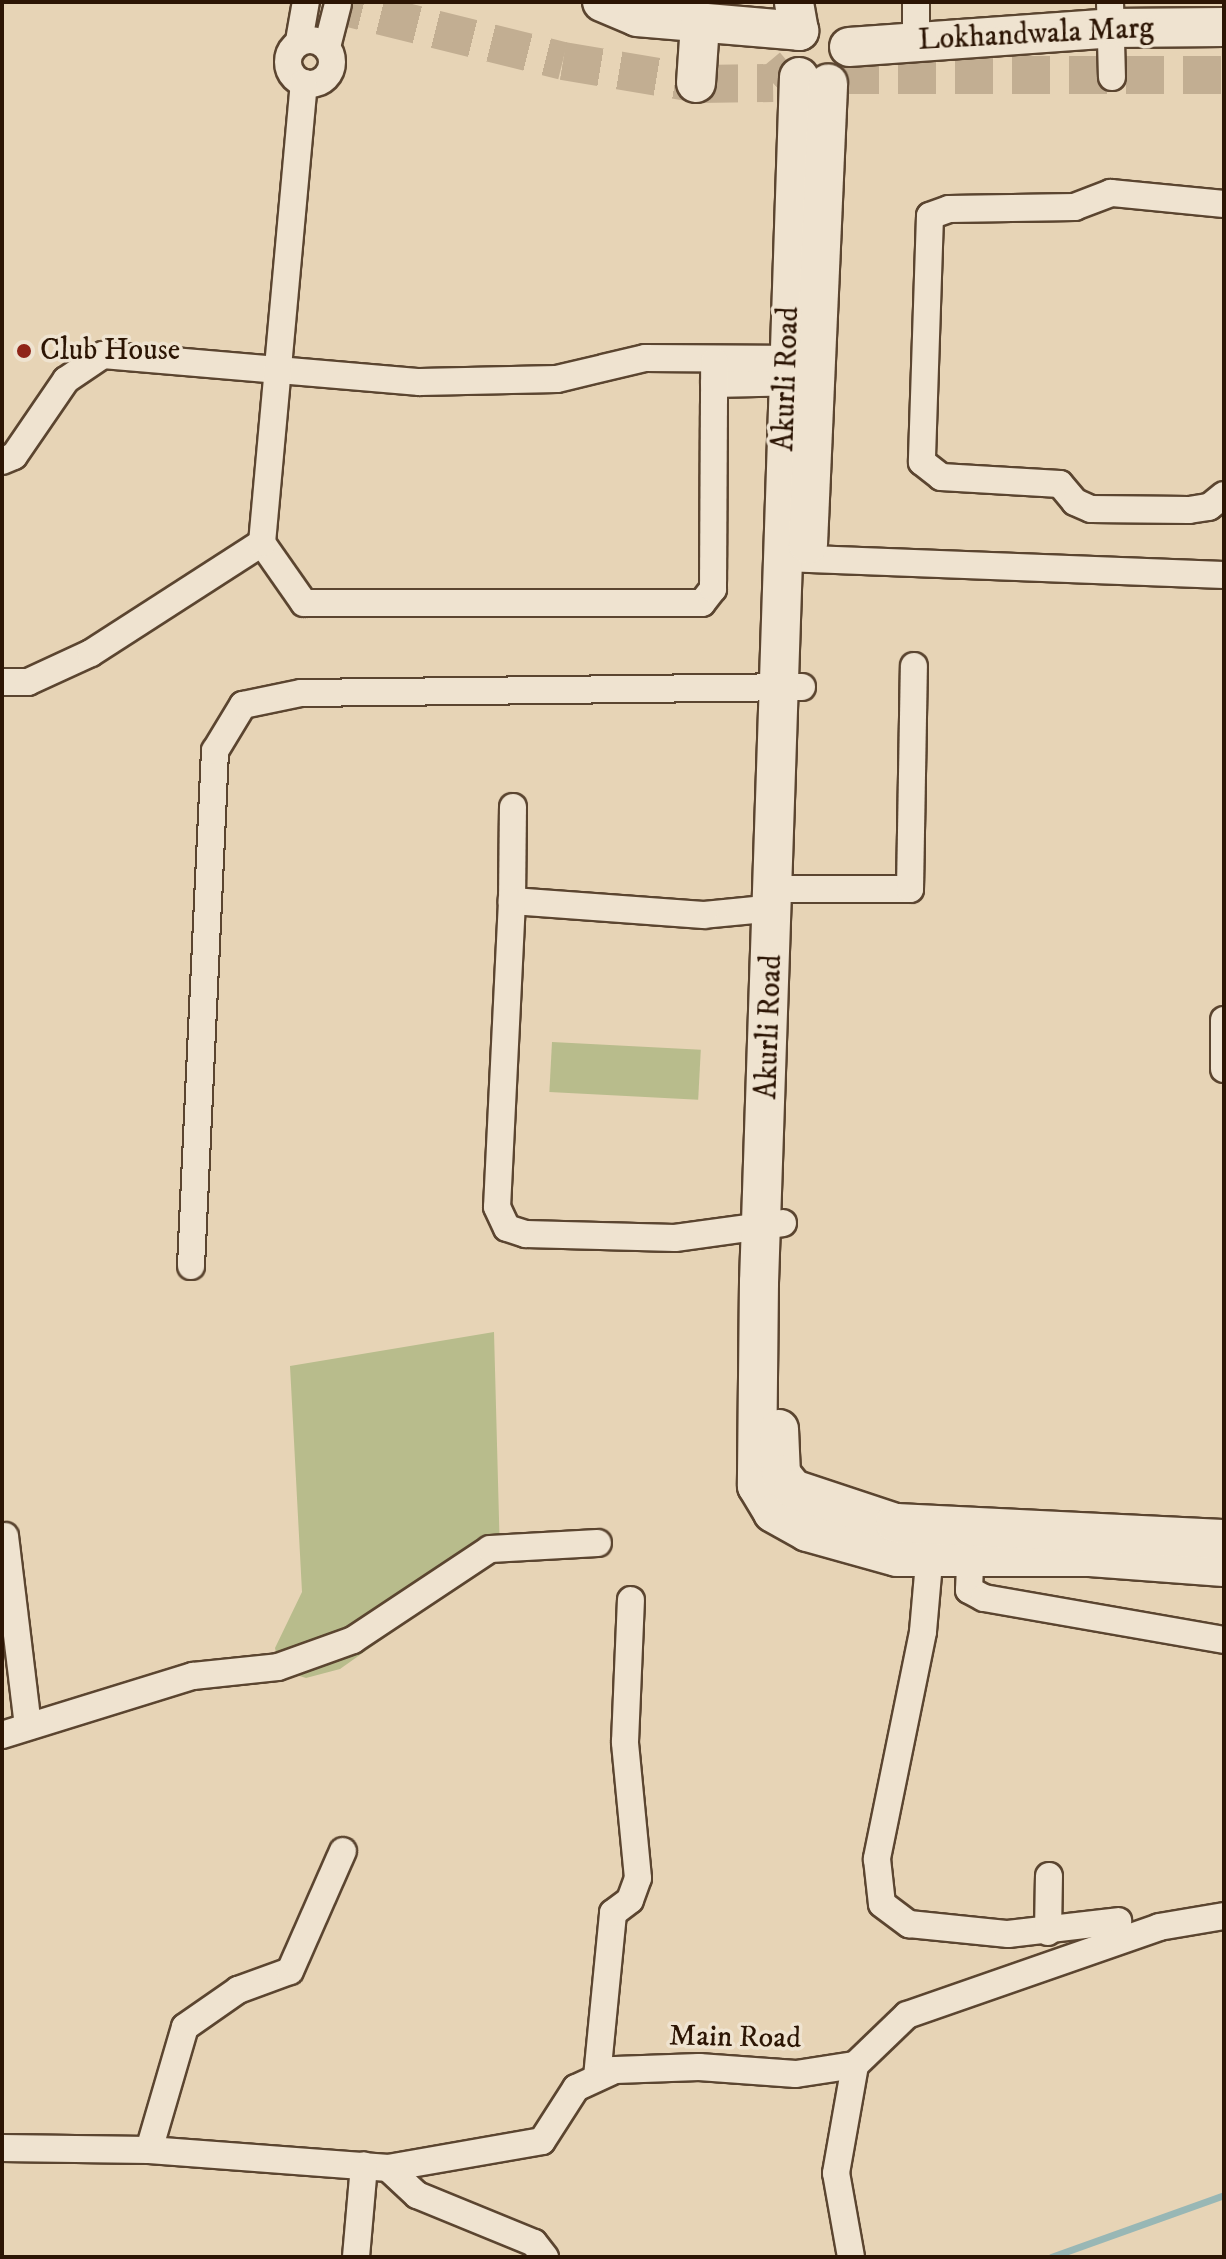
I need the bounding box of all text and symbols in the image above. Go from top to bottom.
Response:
street label: Lokhandwala Marg [917,11,1155,59]
street label: Akurli Road [766,306,808,452]
place label: Club House [40,333,180,369]
marker: Club House [15,342,33,360]
street label: Akurli Road [749,954,791,1100]
street label: Main Road [669,2019,801,2057]

